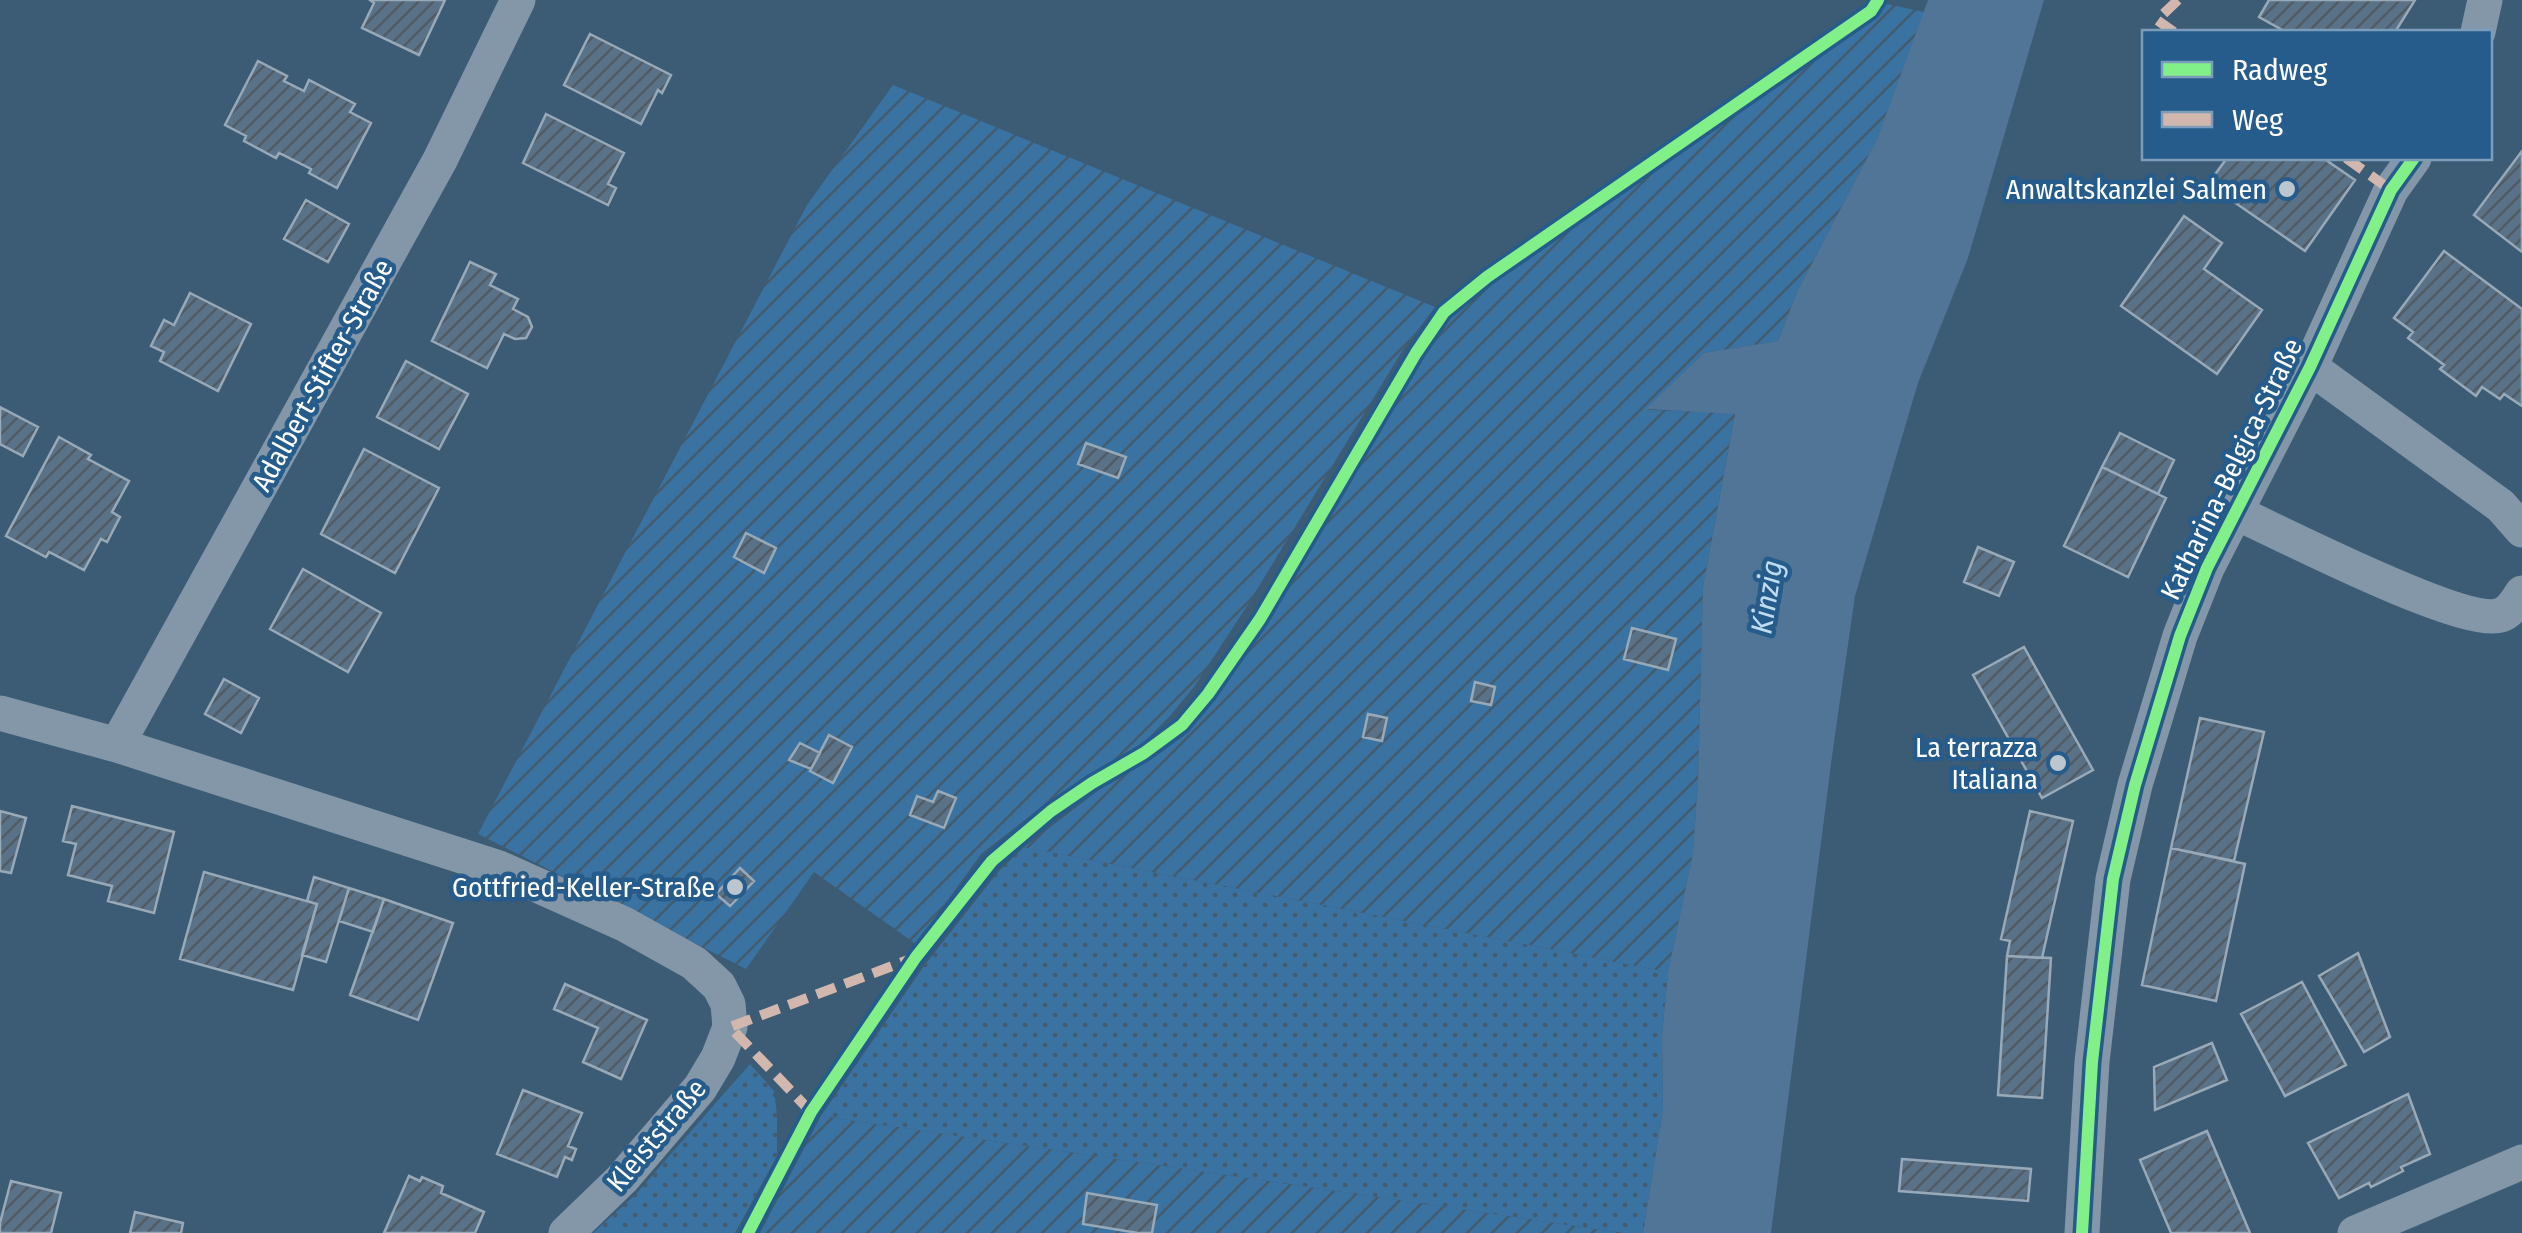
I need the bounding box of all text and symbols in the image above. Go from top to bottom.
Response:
legend [2142,30,2492,160]
text: Radweg [2232,52,2328,88]
text: Weg [2232,102,2284,138]
place label: Anwaltskanzlei Salmen [2006,173,2267,206]
marker: Anwaltskanzlei Salmen [2276,178,2298,200]
street label: Adalbert-Stifter-Straße [245,254,400,497]
street label: Katharina-Belgica-Straße [2154,333,2309,605]
water label: Kinzig [1743,558,1791,636]
place label: La terrazza Italiana [1915,731,2038,796]
marker: La terrazza Italiana [2047,752,2069,774]
place label: Gottfried-Keller-Straße [452,871,715,904]
marker: Gottfried-Keller-Straße [724,876,746,898]
street label: Kleiststraße [600,1072,713,1198]

